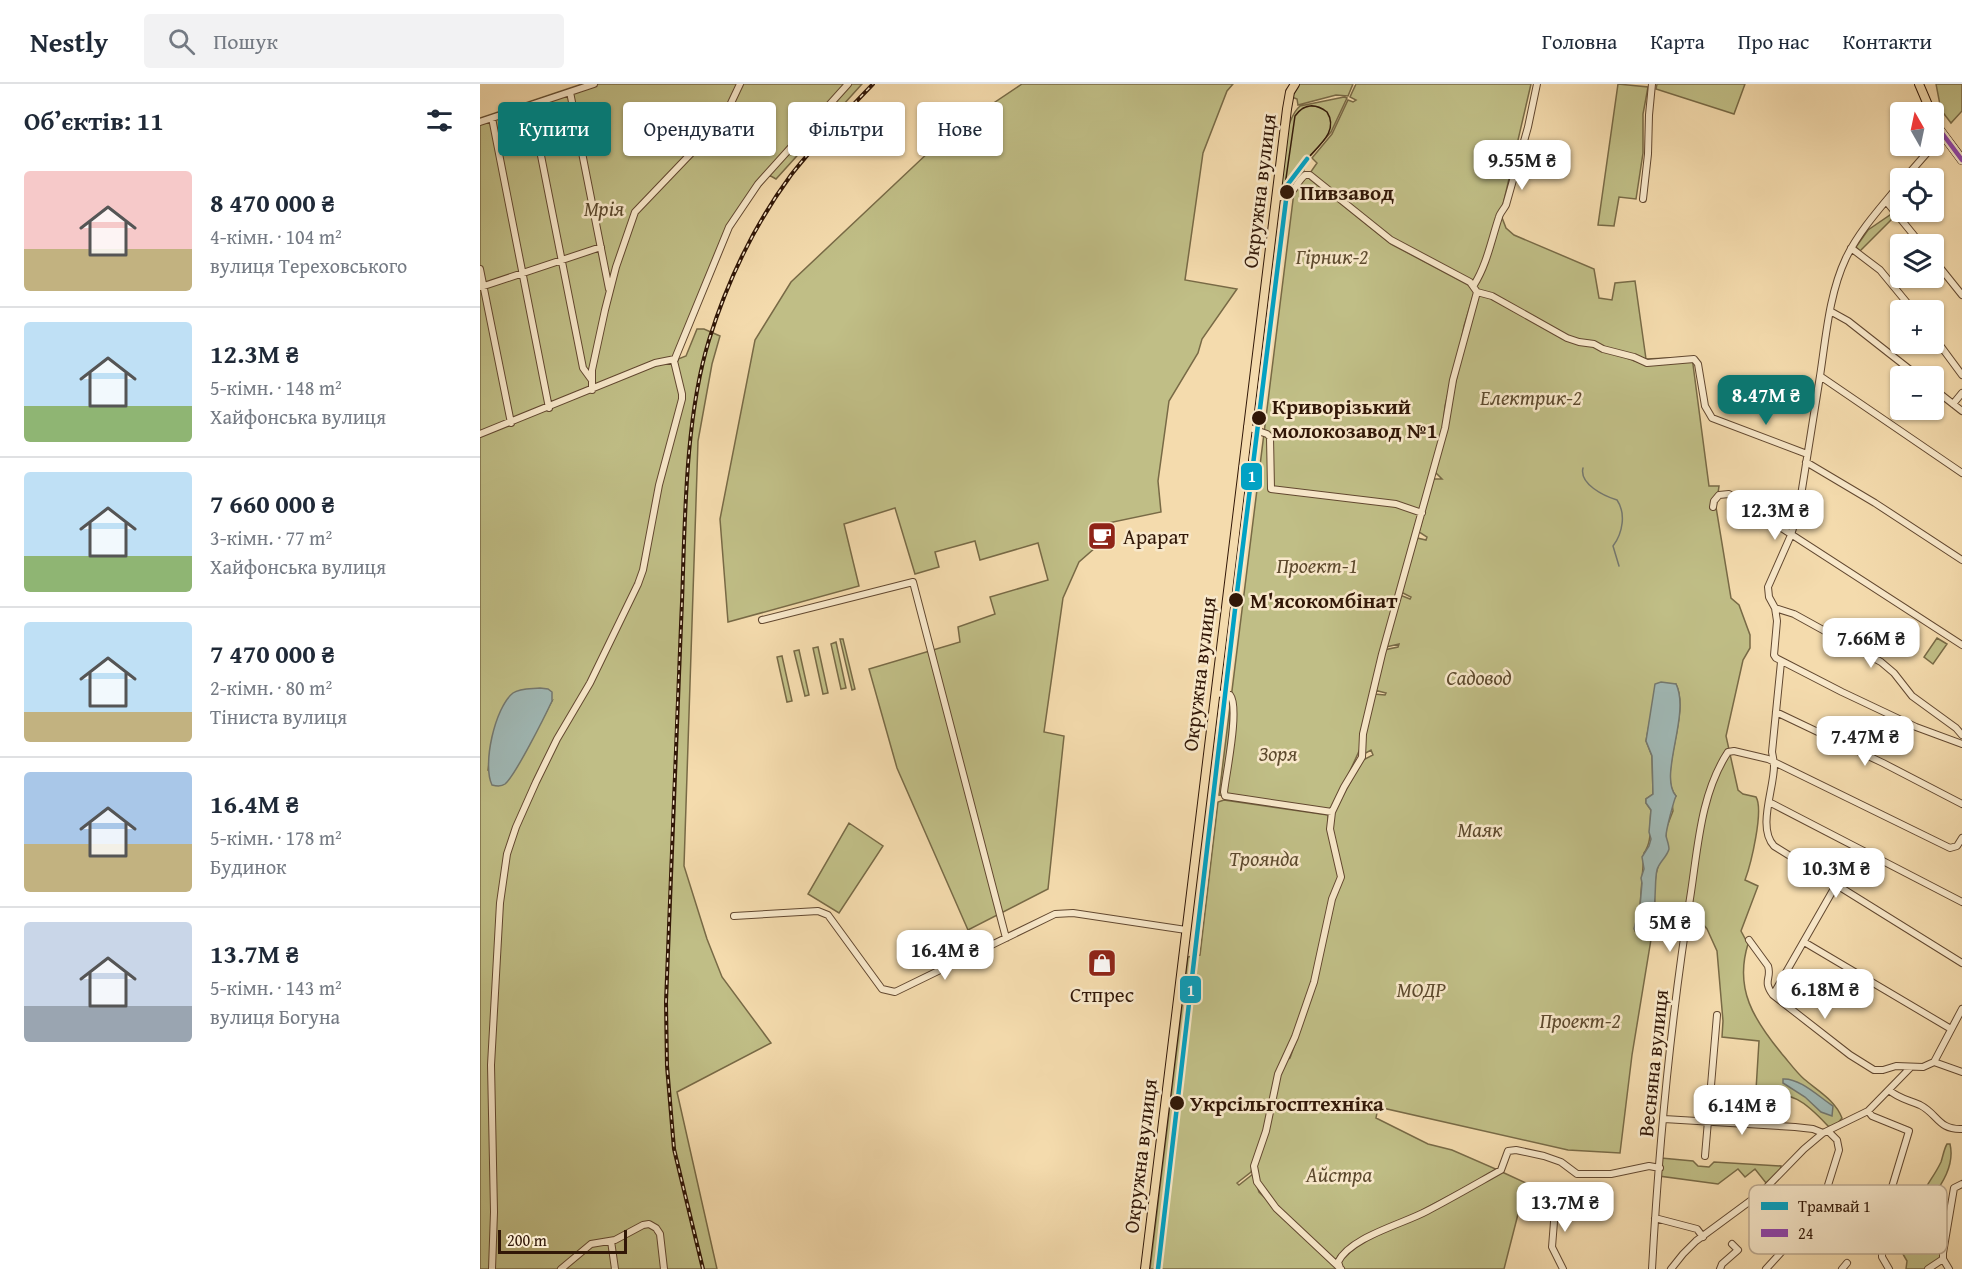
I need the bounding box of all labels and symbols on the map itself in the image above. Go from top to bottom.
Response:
north arrow [1890,102,1944,156]
street label: Окружна вулиця [1234,112,1284,270]
pin: 9.55M ₴ [1467,140,1577,191]
place label: Пивзавод [1300,177,1394,208]
marker: Пивзавод [1278,183,1296,201]
park label: Мрія [584,193,624,224]
park label: Гірник-2 [1295,241,1368,272]
pin: 8.47M ₴ [1711,375,1821,426]
park label: Електрик-2 [1479,382,1582,413]
place label: Криворізький молокозавод №1 [1272,391,1438,446]
marker: Криворізький молокозавод №1 [1250,409,1268,427]
line badge: 1 [1240,462,1263,491]
text: 1 [1248,464,1256,488]
pin: 12.3M ₴ [1720,490,1830,541]
cafe icon: Арарат [1086,520,1118,552]
place label: Арарат [1123,521,1189,552]
park label: Проект-1 [1276,550,1358,581]
place label: М'ясокомбінат [1250,585,1398,616]
marker: М'ясокомбінат [1227,591,1245,609]
street label: Окружна вулиця [1174,595,1224,753]
pin: 7.66M ₴ [1816,618,1926,669]
park label: Садовод [1446,662,1512,693]
pin: 7.47M ₴ [1810,716,1920,767]
park label: Зоря [1258,738,1298,769]
park label: Маяк [1457,814,1503,845]
park label: Троянда [1229,843,1299,874]
pin: 10.3M ₴ [1781,848,1891,899]
pin: 5M ₴ [1634,902,1706,953]
pin: 16.4M ₴ [890,930,1000,981]
shop icon: Стпрес [1086,947,1118,979]
pin: 6.18M ₴ [1770,969,1880,1020]
park label: МОДР [1397,974,1446,1005]
line badge: 1 [1179,975,1202,1004]
text: 1 [1187,978,1195,1002]
place label: Стпрес [1070,979,1134,1010]
street label: Весняна вулиця [1630,987,1676,1138]
park label: Проект-2 [1539,1005,1621,1036]
street label: Окружна вулиця [1115,1077,1165,1235]
pin: 6.14M ₴ [1687,1085,1797,1136]
place label: Укрсільгосптехніка [1190,1088,1384,1119]
marker: Укрсільгосптехніка [1168,1094,1186,1112]
park label: Айстра [1305,1159,1372,1190]
pin: 13.7M ₴ [1510,1182,1620,1233]
legend [1749,1185,1947,1254]
text: Трамвай 1 [1798,1194,1871,1218]
text: 24 [1798,1221,1814,1245]
scale bar [498,1227,627,1254]

